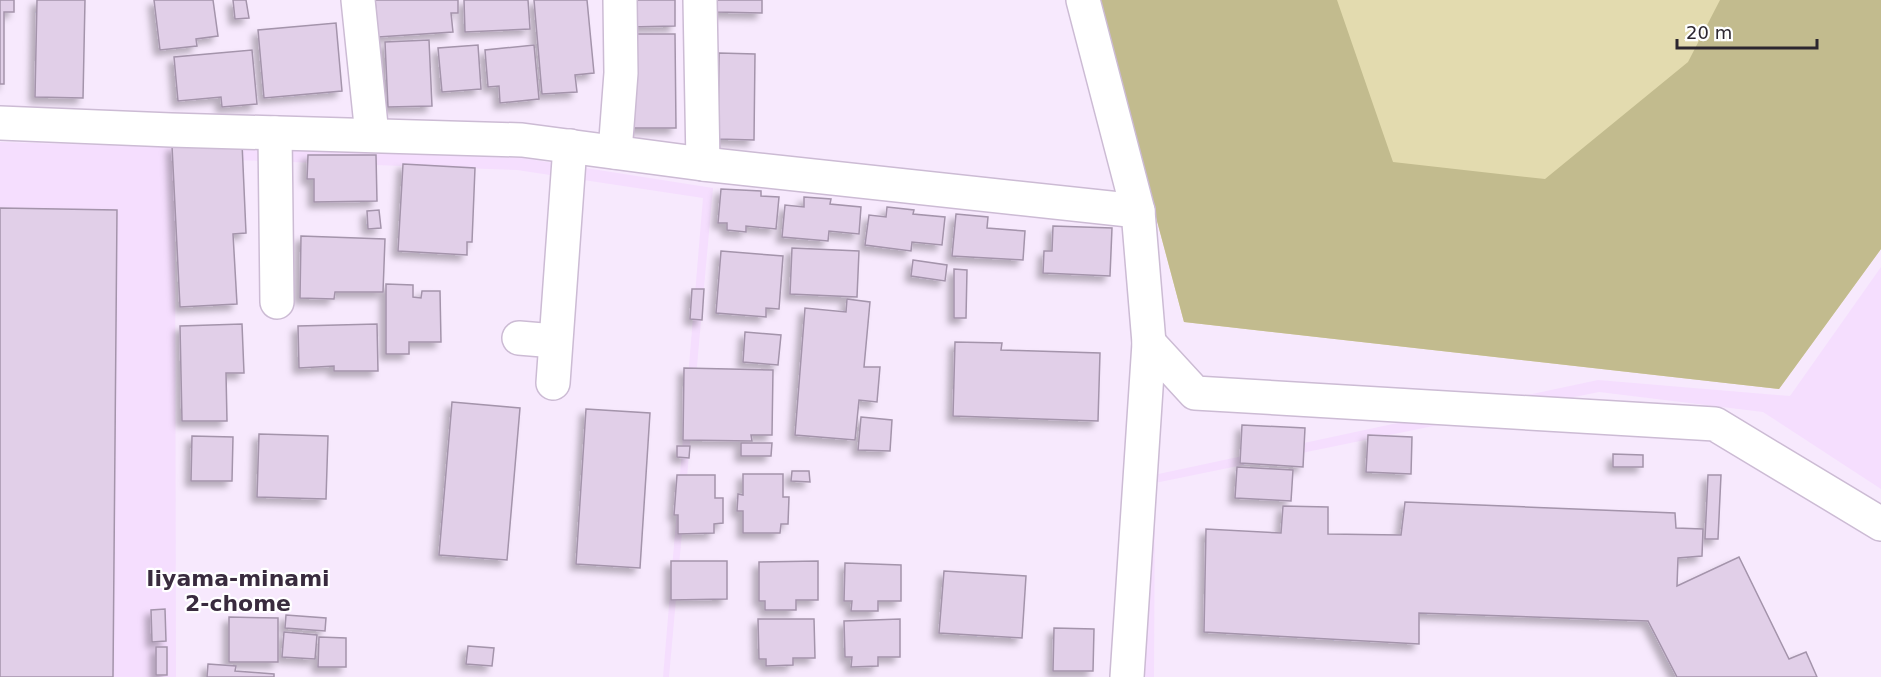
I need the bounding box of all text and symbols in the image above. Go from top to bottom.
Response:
scale bar [1677,12,1816,50]
text: 20 m [1686,22,1732,43]
district label: Iiyama-minami 2-chome [146,566,330,616]

